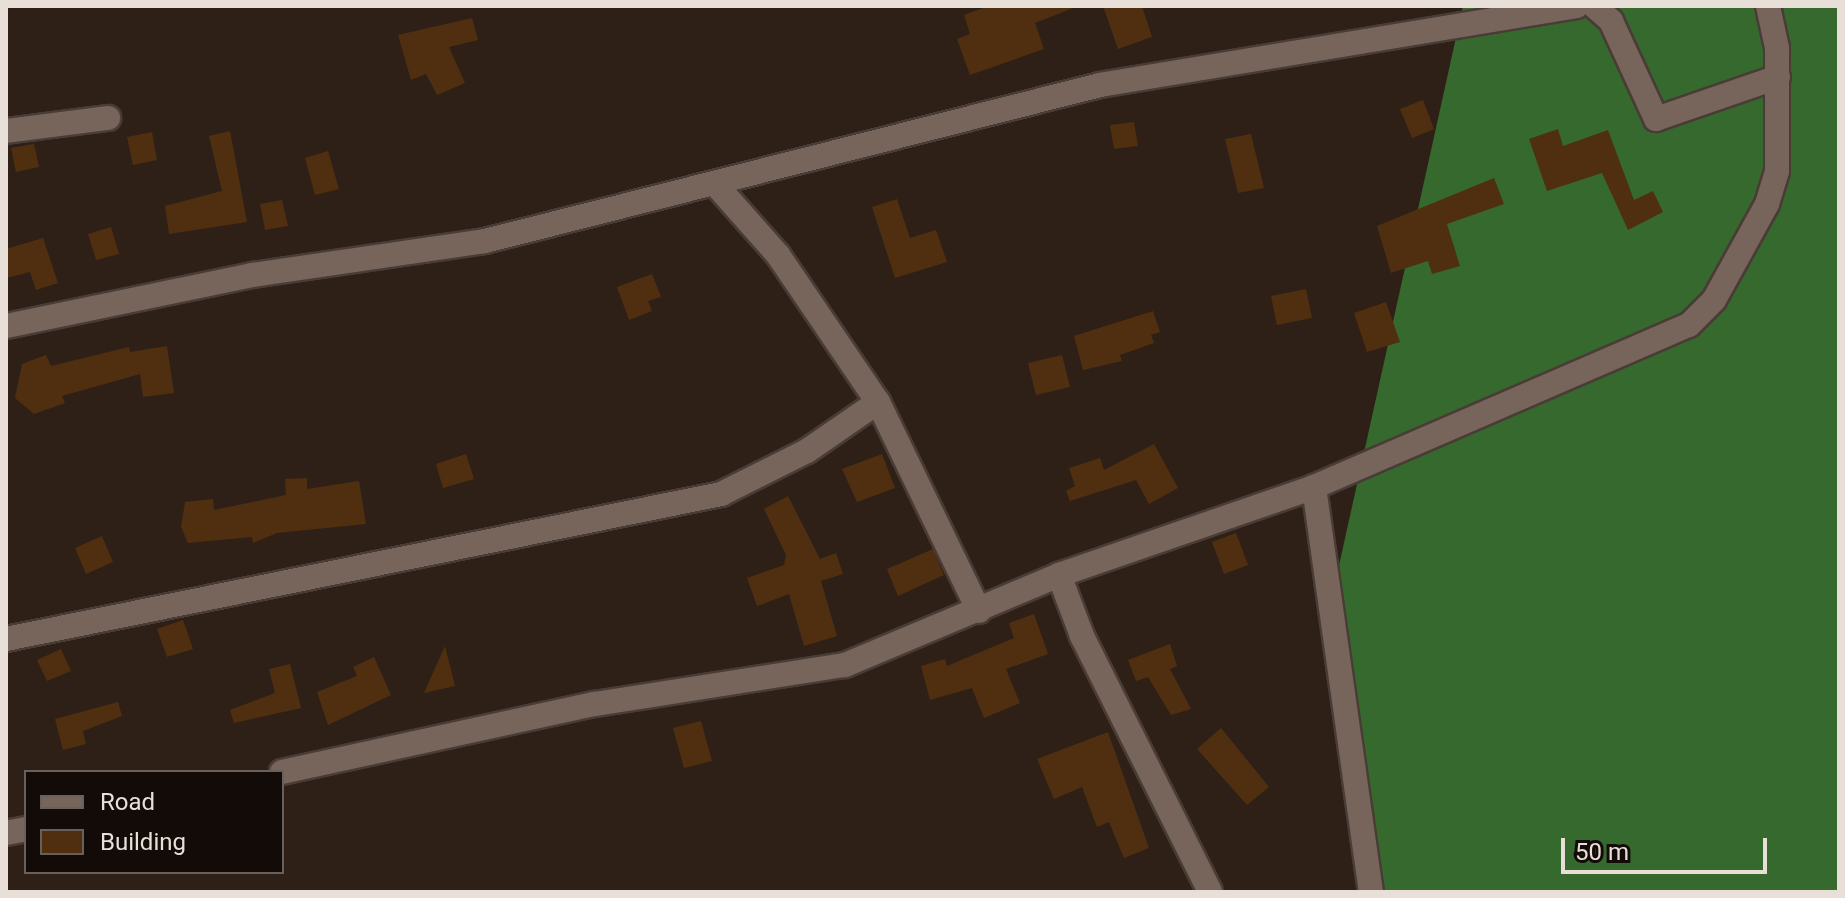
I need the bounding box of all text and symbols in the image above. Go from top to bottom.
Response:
legend [24,770,284,874]
text: Road [100,788,155,816]
scale bar [1565,822,1771,872]
text: Building [100,828,186,856]
text: 50 m [1575,838,1629,866]

